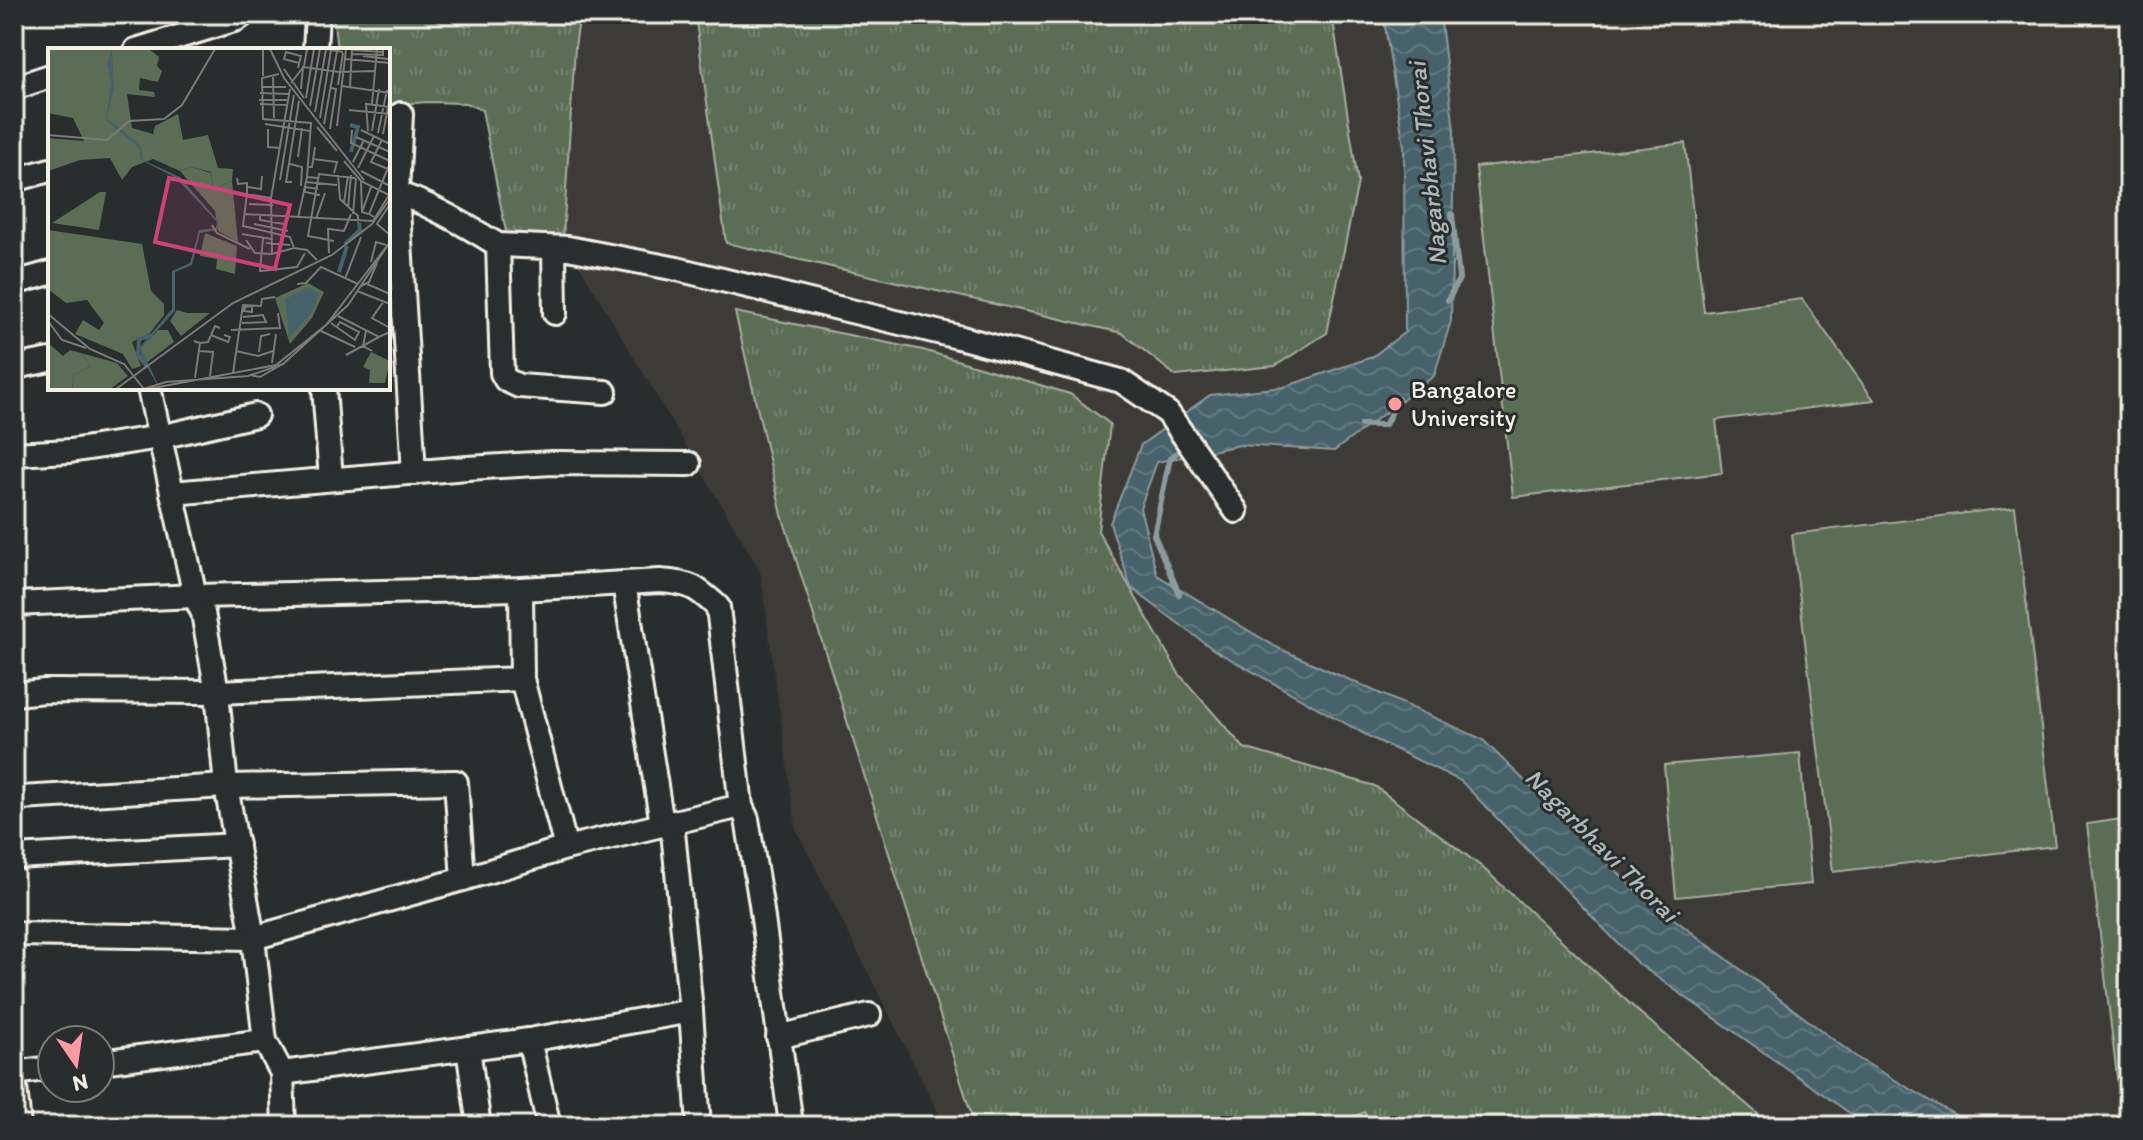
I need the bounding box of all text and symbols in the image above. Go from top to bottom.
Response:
inset map [48,48,390,390]
water label: Nagarbhavi Thorai [1400,58,1454,267]
place label: Bangalore University [1411,375,1517,432]
marker: Bangalore University [1386,395,1404,413]
water label: Nagarbhavi Thorai [1518,761,1687,930]
north arrow [36,1024,116,1104]
text: N [70,1068,91,1098]

